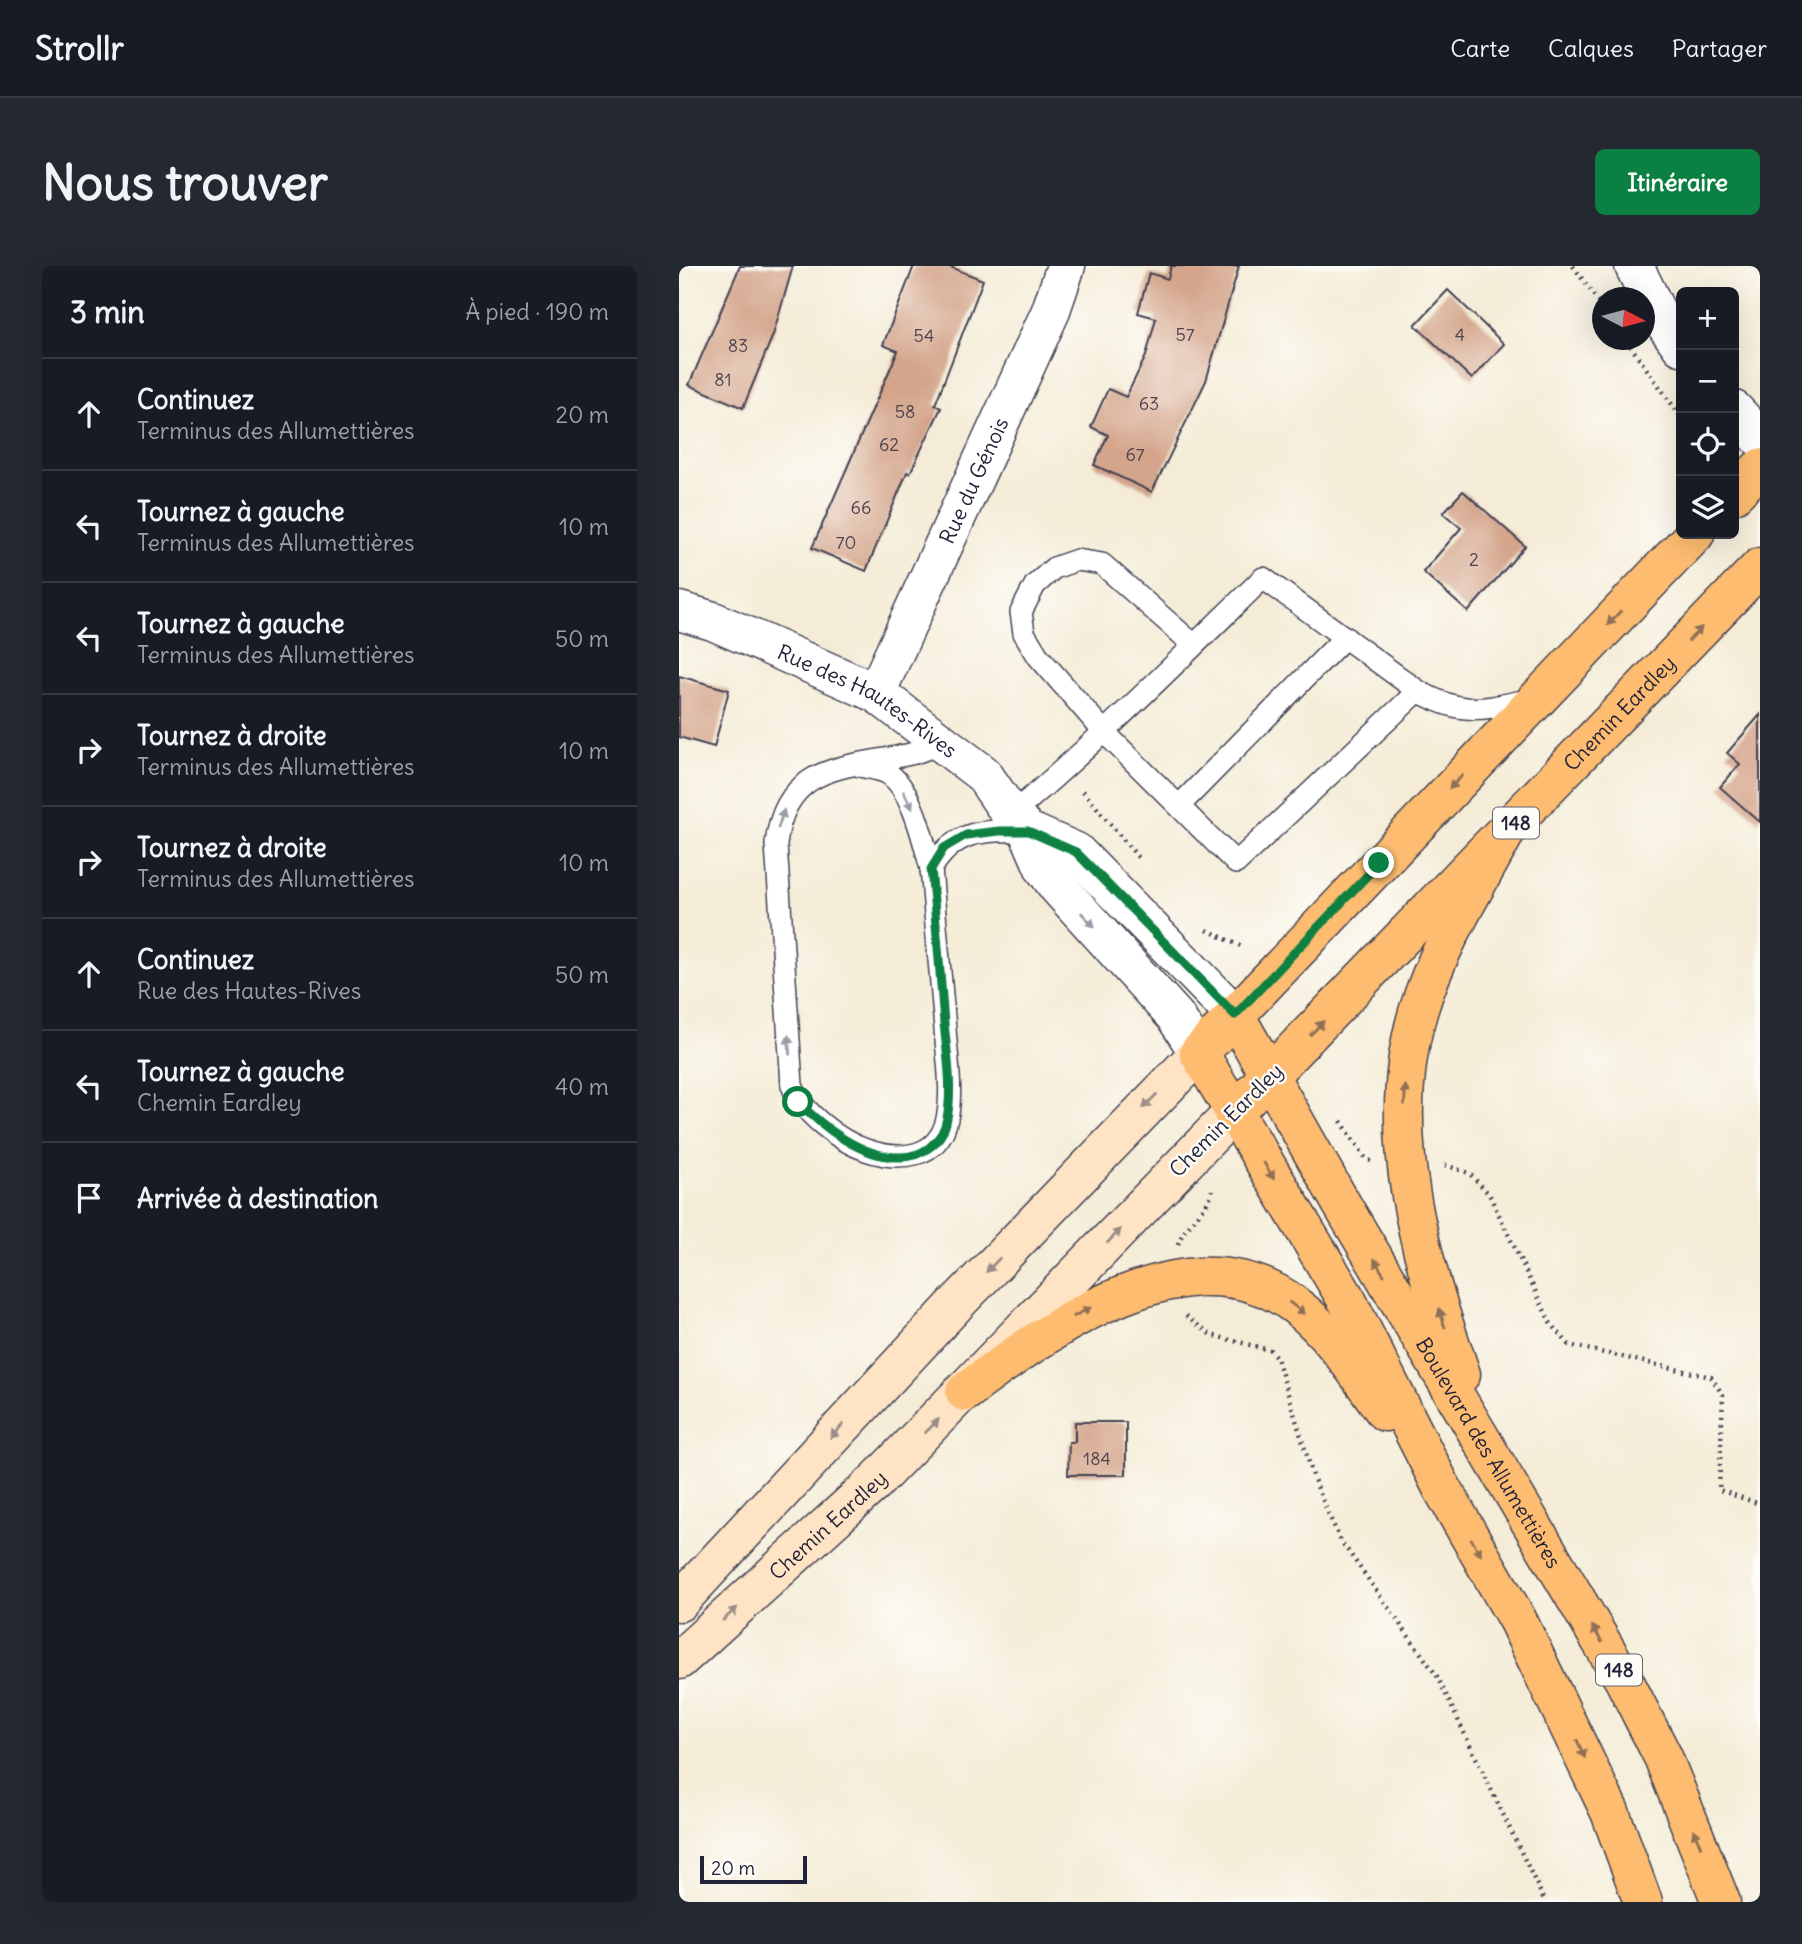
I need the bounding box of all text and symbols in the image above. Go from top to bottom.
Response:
text: Strollr [35,27,124,69]
text: Carte [1450,33,1510,63]
text: Calques [1548,33,1634,63]
text: Partager [1672,33,1767,63]
button: Itinéraire [1595,149,1760,215]
text: Nous trouver [42,152,328,213]
north arrow [1592,287,1655,350]
map controls [1676,287,1739,539]
button: + [1676,287,1739,350]
text: 3 min [70,293,145,331]
text: À pied · 190 m [465,297,609,326]
house number: 57 [1175,323,1195,346]
house number: 4 [1455,323,1465,346]
house number: 54 [914,324,934,347]
house number: 83 [728,334,748,357]
button: − [1676,350,1739,413]
house number: 81 [714,368,732,391]
text: Continuez [137,383,254,416]
house number: 63 [1139,392,1159,415]
icon: ahead [70,395,108,433]
text: 20 m [556,400,609,429]
house number: 58 [895,400,915,423]
street label: Rue du Génois [933,413,1014,548]
button: locate [1676,413,1739,476]
text: Terminus des Allumettières [137,416,415,445]
house number: 62 [879,433,899,456]
house number: 67 [1125,443,1145,466]
button: layers [1676,476,1739,539]
text: Tournez à gauche [137,495,345,528]
house number: 66 [851,496,871,519]
icon: left [70,507,108,545]
text: 10 m [559,512,609,541]
text: Terminus des Allumettières [137,528,415,557]
house number: 70 [836,531,856,554]
house number: 2 [1469,548,1479,571]
text: Tournez à gauche [137,607,345,640]
one-way arrow [1606,609,1622,626]
icon: left [70,619,108,657]
text: 50 m [555,624,609,653]
one-way arrow [1687,626,1703,643]
street label: Rue des Hautes-Rives [774,638,963,763]
text: Terminus des Allumettières [137,640,415,669]
street label: Chemin Eardley [1557,649,1681,776]
text: Tournez à droite [137,719,327,752]
icon: right [70,731,108,769]
text: 10 m [559,736,609,765]
text: Terminus des Allumettières [137,752,415,781]
one-way arrow [1448,774,1465,791]
one-way arrow [901,791,913,811]
road number: 148 [1493,808,1539,838]
one-way arrow [777,809,787,830]
text: Tournez à droite [137,831,327,864]
icon: right [70,843,108,881]
route end [1363,847,1394,878]
text: 10 m [559,848,609,877]
text: Terminus des Allumettières [137,864,415,893]
one-way arrow [1080,911,1096,929]
text: Continuez [137,943,254,976]
icon: ahead [70,955,108,993]
text: 50 m [555,960,609,989]
text: Rue des Hautes-Rives [137,976,361,1005]
one-way arrow [1309,1020,1325,1037]
one-way arrow [783,1034,794,1056]
text: Tournez à gauche [137,1055,345,1088]
street label: Chemin Eardley [1163,1057,1289,1183]
icon: left [70,1067,108,1105]
text: 40 m [555,1072,609,1101]
one-way arrow [1399,1084,1410,1106]
route start [782,1086,813,1117]
text: Chemin Eardley [137,1088,302,1117]
one-way arrow [1143,1092,1159,1109]
one-way arrow [1263,1161,1275,1180]
icon: arrive [70,1179,108,1217]
text: Arrivée à destination [137,1182,378,1215]
one-way arrow [1105,1228,1121,1245]
one-way arrow [985,1256,1001,1273]
one-way arrow [1372,1258,1385,1277]
one-way arrow [1288,1301,1307,1315]
one-way arrow [1072,1307,1092,1318]
one-way arrow [1436,1308,1446,1329]
street label: Boulevard des Allumettières [1410,1332,1568,1573]
one-way arrow [923,1418,940,1434]
one-way arrow [828,1422,845,1439]
house number: 184 [1083,1447,1111,1470]
street label: Chemin Eardley [763,1464,893,1585]
one-way arrow [1469,1538,1482,1557]
one-way arrow [721,1606,739,1622]
one-way arrow [1591,1624,1604,1643]
road number: 148 [1596,1654,1642,1686]
one-way arrow [1576,1738,1587,1759]
one-way arrow [1691,1827,1702,1848]
scale bar [700,1853,807,1885]
text: 20 m [711,1856,755,1880]

